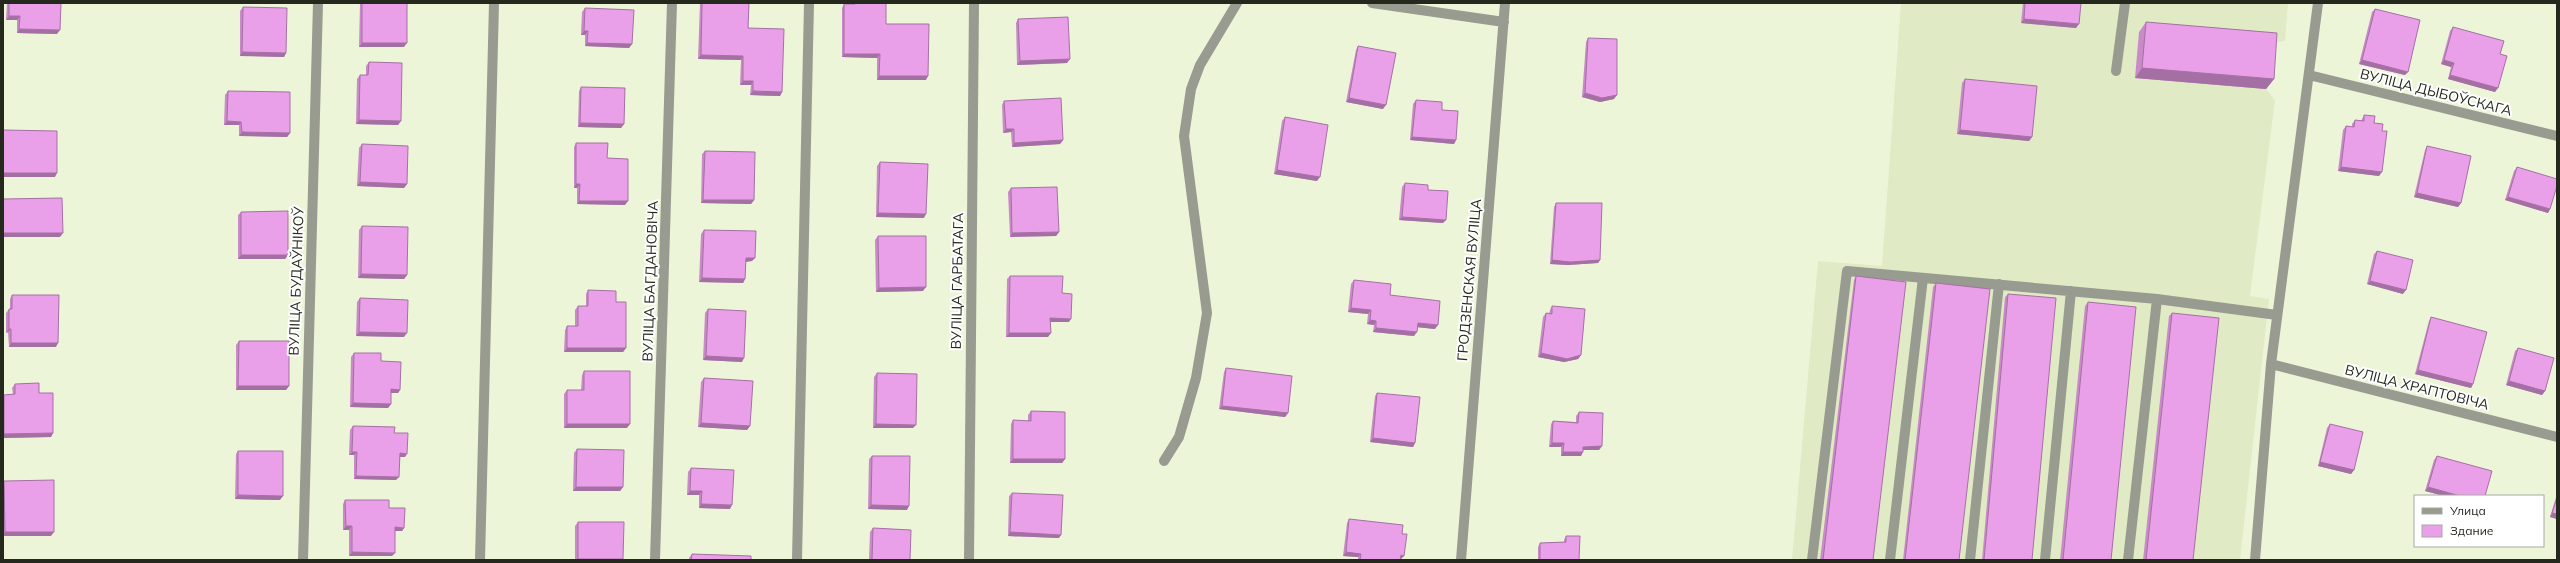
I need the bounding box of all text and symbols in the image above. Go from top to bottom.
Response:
street label: ВУЛІЦА ДЫБОЎСКАГА [2358,64,2514,120]
street label: ГРОДЗЕНСКАЯ ВУЛІЦА [1453,197,1485,362]
street label: ВУЛІЦА БАГДАНОВІЧА [638,199,662,362]
street label: ВУЛІЦА БУДАЎНІКОЎ [284,205,308,356]
street label: ВУЛІЦА ГАРБАТАГА [947,212,967,350]
street label: ВУЛІЦА ХРАПТОВІЧА [2343,360,2492,414]
legend [2414,495,2544,547]
text: Улица [2449,503,2486,518]
text: Здание [2450,523,2494,538]

